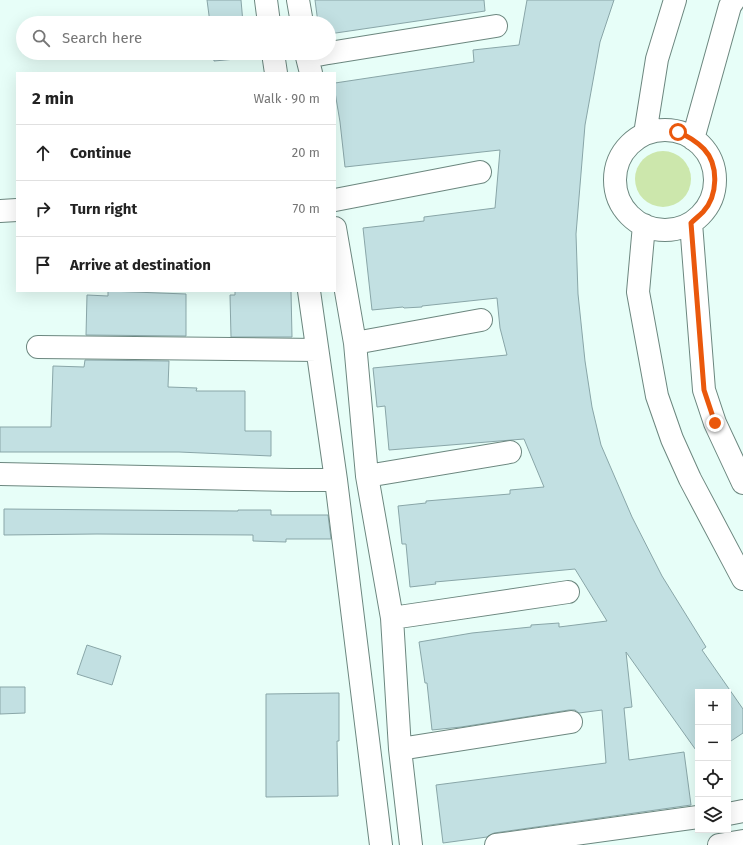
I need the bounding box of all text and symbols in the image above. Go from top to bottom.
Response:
search box [16,16,336,60]
icon: search [30,27,52,49]
text: Search here [62,29,142,47]
text: 2 min [32,88,74,109]
text: Walk · 90 m [254,91,320,106]
route start [669,123,687,141]
icon: ahead [32,142,54,164]
text: Continue [70,144,131,162]
text: 20 m [292,145,320,160]
icon: right [32,198,54,220]
text: Turn right [70,200,137,218]
text: 70 m [293,201,320,216]
icon: arrive [32,254,54,276]
text: Arrive at destination [70,256,211,274]
route end [706,414,724,432]
map controls [695,689,731,833]
button: + [695,689,731,725]
button: − [695,725,731,761]
button: locate [695,761,731,797]
button: layers [695,797,731,833]

